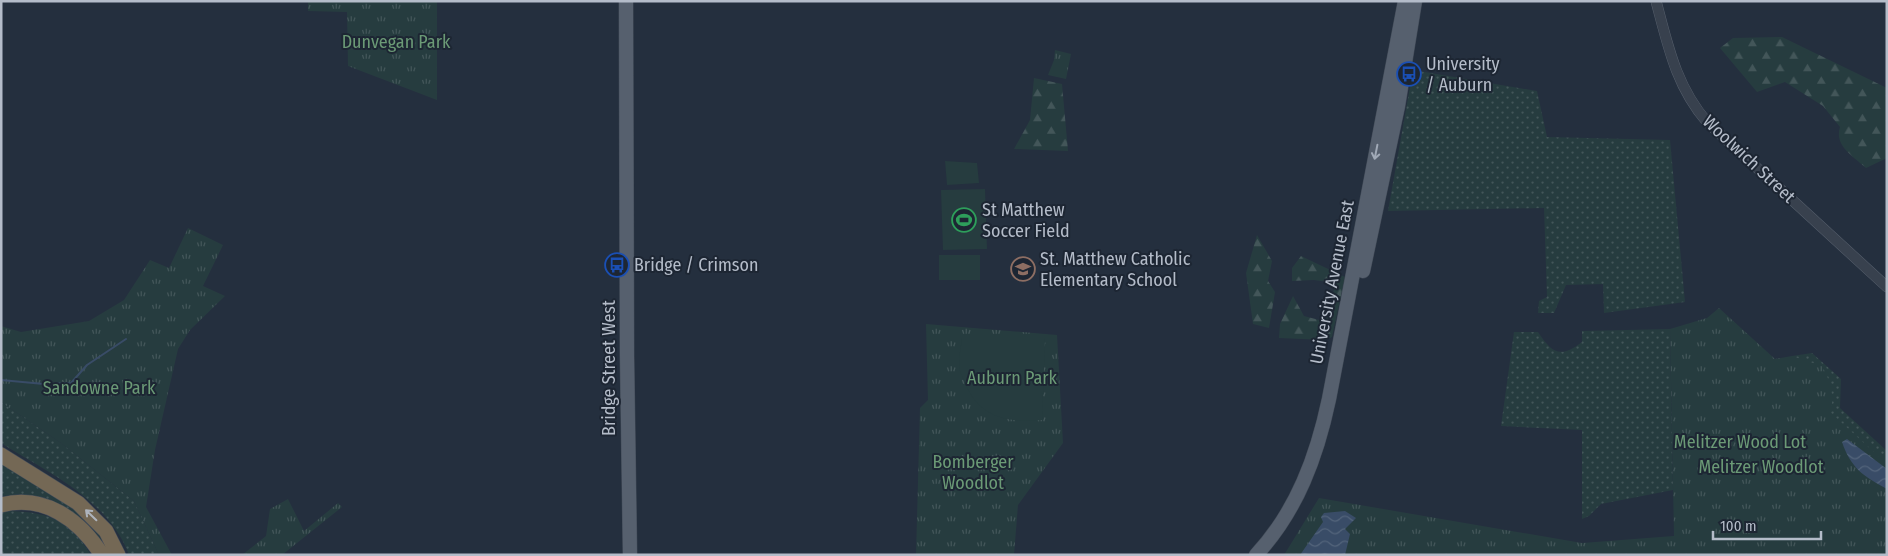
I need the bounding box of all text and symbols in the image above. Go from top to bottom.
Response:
park label: Dunvegan Park [342,31,451,53]
place label: University / Auburn [1426,53,1500,96]
bus stop icon: University / Auburn [1396,61,1422,87]
street label: Woolwich Street [1698,110,1800,208]
one-way arrow [1371,144,1381,160]
street label: University Avenue East [1305,198,1359,366]
place label: St Matthew Soccer Field [982,199,1070,242]
sports icon: St Matthew Soccer Field [951,207,977,233]
place label: St. Matthew Catholic Elementary School [1040,248,1191,291]
bus stop icon: Bridge / Crimson [604,252,630,278]
place label: Bridge / Crimson [634,254,758,276]
school or university icon: St. Matthew Catholic Elementary School [1010,256,1036,282]
street label: Bridge Street West [598,300,620,436]
park label: Auburn Park [967,367,1058,389]
park label: Sandowne Park [43,377,156,399]
park label: Melitzer Wood Lot [1674,431,1806,453]
park label: Bomberger Woodlot [933,451,1014,494]
park label: Melitzer Woodlot [1698,456,1824,478]
scale bar [1713,508,1820,540]
one-way arrow [84,509,97,521]
text: 100 m [1720,517,1757,535]

